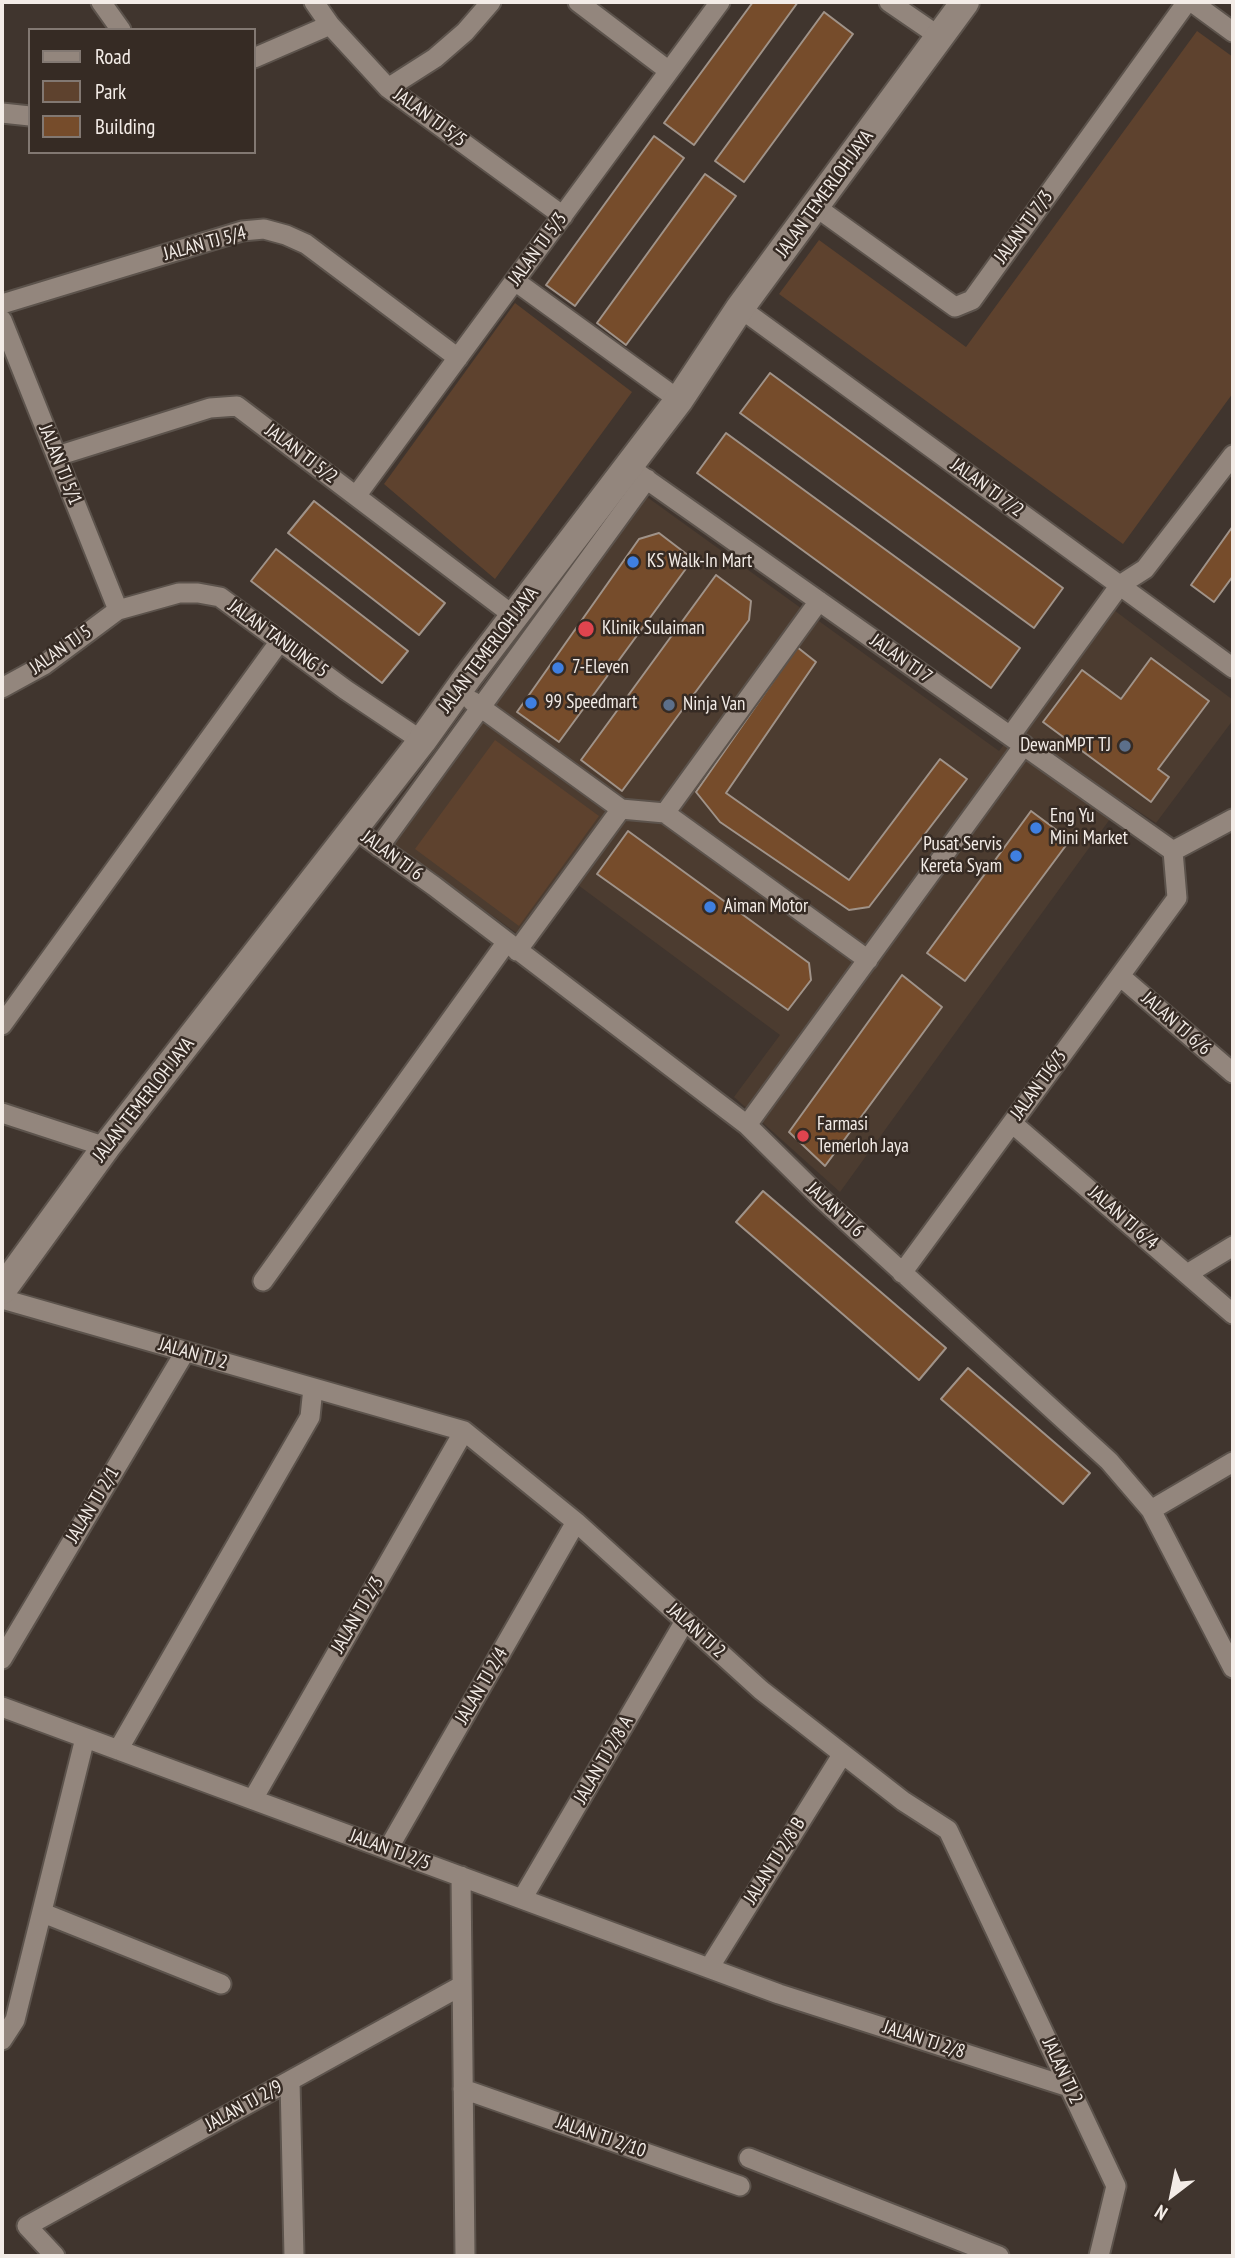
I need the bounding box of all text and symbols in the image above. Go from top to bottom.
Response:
legend [28,28,256,154]
text: Road [95,43,131,70]
text: Park [95,78,126,105]
street label: JALAN TJ 5/5 [389,84,471,152]
text: Building [95,113,155,140]
street label: JALAN TEMERLOH JAYA [771,126,879,262]
street label: JALAN TJ 7/3 [990,186,1058,268]
street label: JALAN TJ 5/3 [504,208,572,290]
street label: JALAN TJ 5/4 [161,222,249,266]
street label: JALAN TJ 5/2 [260,419,342,489]
street label: JALAN TJ 5/1 [34,422,86,508]
street label: JALAN TJ 7/2 [946,454,1028,522]
place label: KS Walk-In Mart [647,551,752,573]
marker: KS Walk-In Mart [625,554,641,570]
street label: JALAN TEMERLOH JAYA [434,583,544,717]
street label: JALAN TANJUNG 5 [224,595,332,683]
place label: Klinik Sulaiman [602,618,705,640]
marker: Klinik Sulaiman [576,619,596,639]
street label: JALAN TJ 5 [26,620,96,680]
street label: JALAN TJ 7 [866,629,936,689]
place label: 7-Eleven [572,657,629,679]
marker: 7-Eleven [550,660,566,676]
place label: 99 Speedmart [545,692,637,714]
place label: Ninja Van [683,694,745,716]
marker: 99 Speedmart [523,695,539,711]
marker: Ninja Van [661,697,677,713]
place label: DewanMPT TJ [1020,735,1111,757]
marker: DewanMPT TJ [1117,738,1133,754]
place label: Eng Yu Mini Market [1050,806,1128,850]
marker: Eng Yu Mini Market [1028,820,1044,836]
street label: JALAN TJ 6 [357,826,427,886]
place label: Pusat Servis Kereta Syam [920,834,1002,878]
marker: Pusat Servis Kereta Syam [1008,848,1024,864]
place label: Aiman Motor [724,896,808,918]
marker: Aiman Motor [702,899,718,915]
street label: JALAN TJ 6/6 [1137,988,1215,1060]
street label: JALAN TEMERLOH JAYA [88,1033,200,1167]
street label: JALAN TJ6/3 [1006,1046,1072,1124]
place label: Farmasi Temerloh Jaya [817,1114,909,1158]
marker: Farmasi Temerloh Jaya [795,1128,811,1144]
street label: JALAN TJ 6 [801,1178,869,1242]
street label: JALAN TJ 6/4 [1084,1182,1162,1254]
street label: JALAN TJ 2 [156,1333,230,1375]
street label: JALAN TJ 2/1 [61,1463,125,1547]
street label: JALAN TJ 2/3 [327,1573,389,1657]
street label: JALAN TJ 2 [662,1599,730,1663]
street label: JALAN TJ 2/4 [451,1644,513,1728]
street label: JALAN TJ 2/8 A [570,1712,638,1808]
street label: JALAN TJ 2/8 B [739,1814,811,1908]
street label: JALAN TJ 2/5 [346,1825,434,1875]
street label: JALAN TJ 2/8 [880,2016,968,2064]
street label: JALAN TJ 2 [1037,2034,1087,2108]
street label: JALAN TJ 2/9 [201,2076,287,2136]
street label: JALAN TJ 2/10 [553,2111,649,2163]
north arrow [1137,2160,1207,2230]
text: N [1150,2200,1172,2226]

